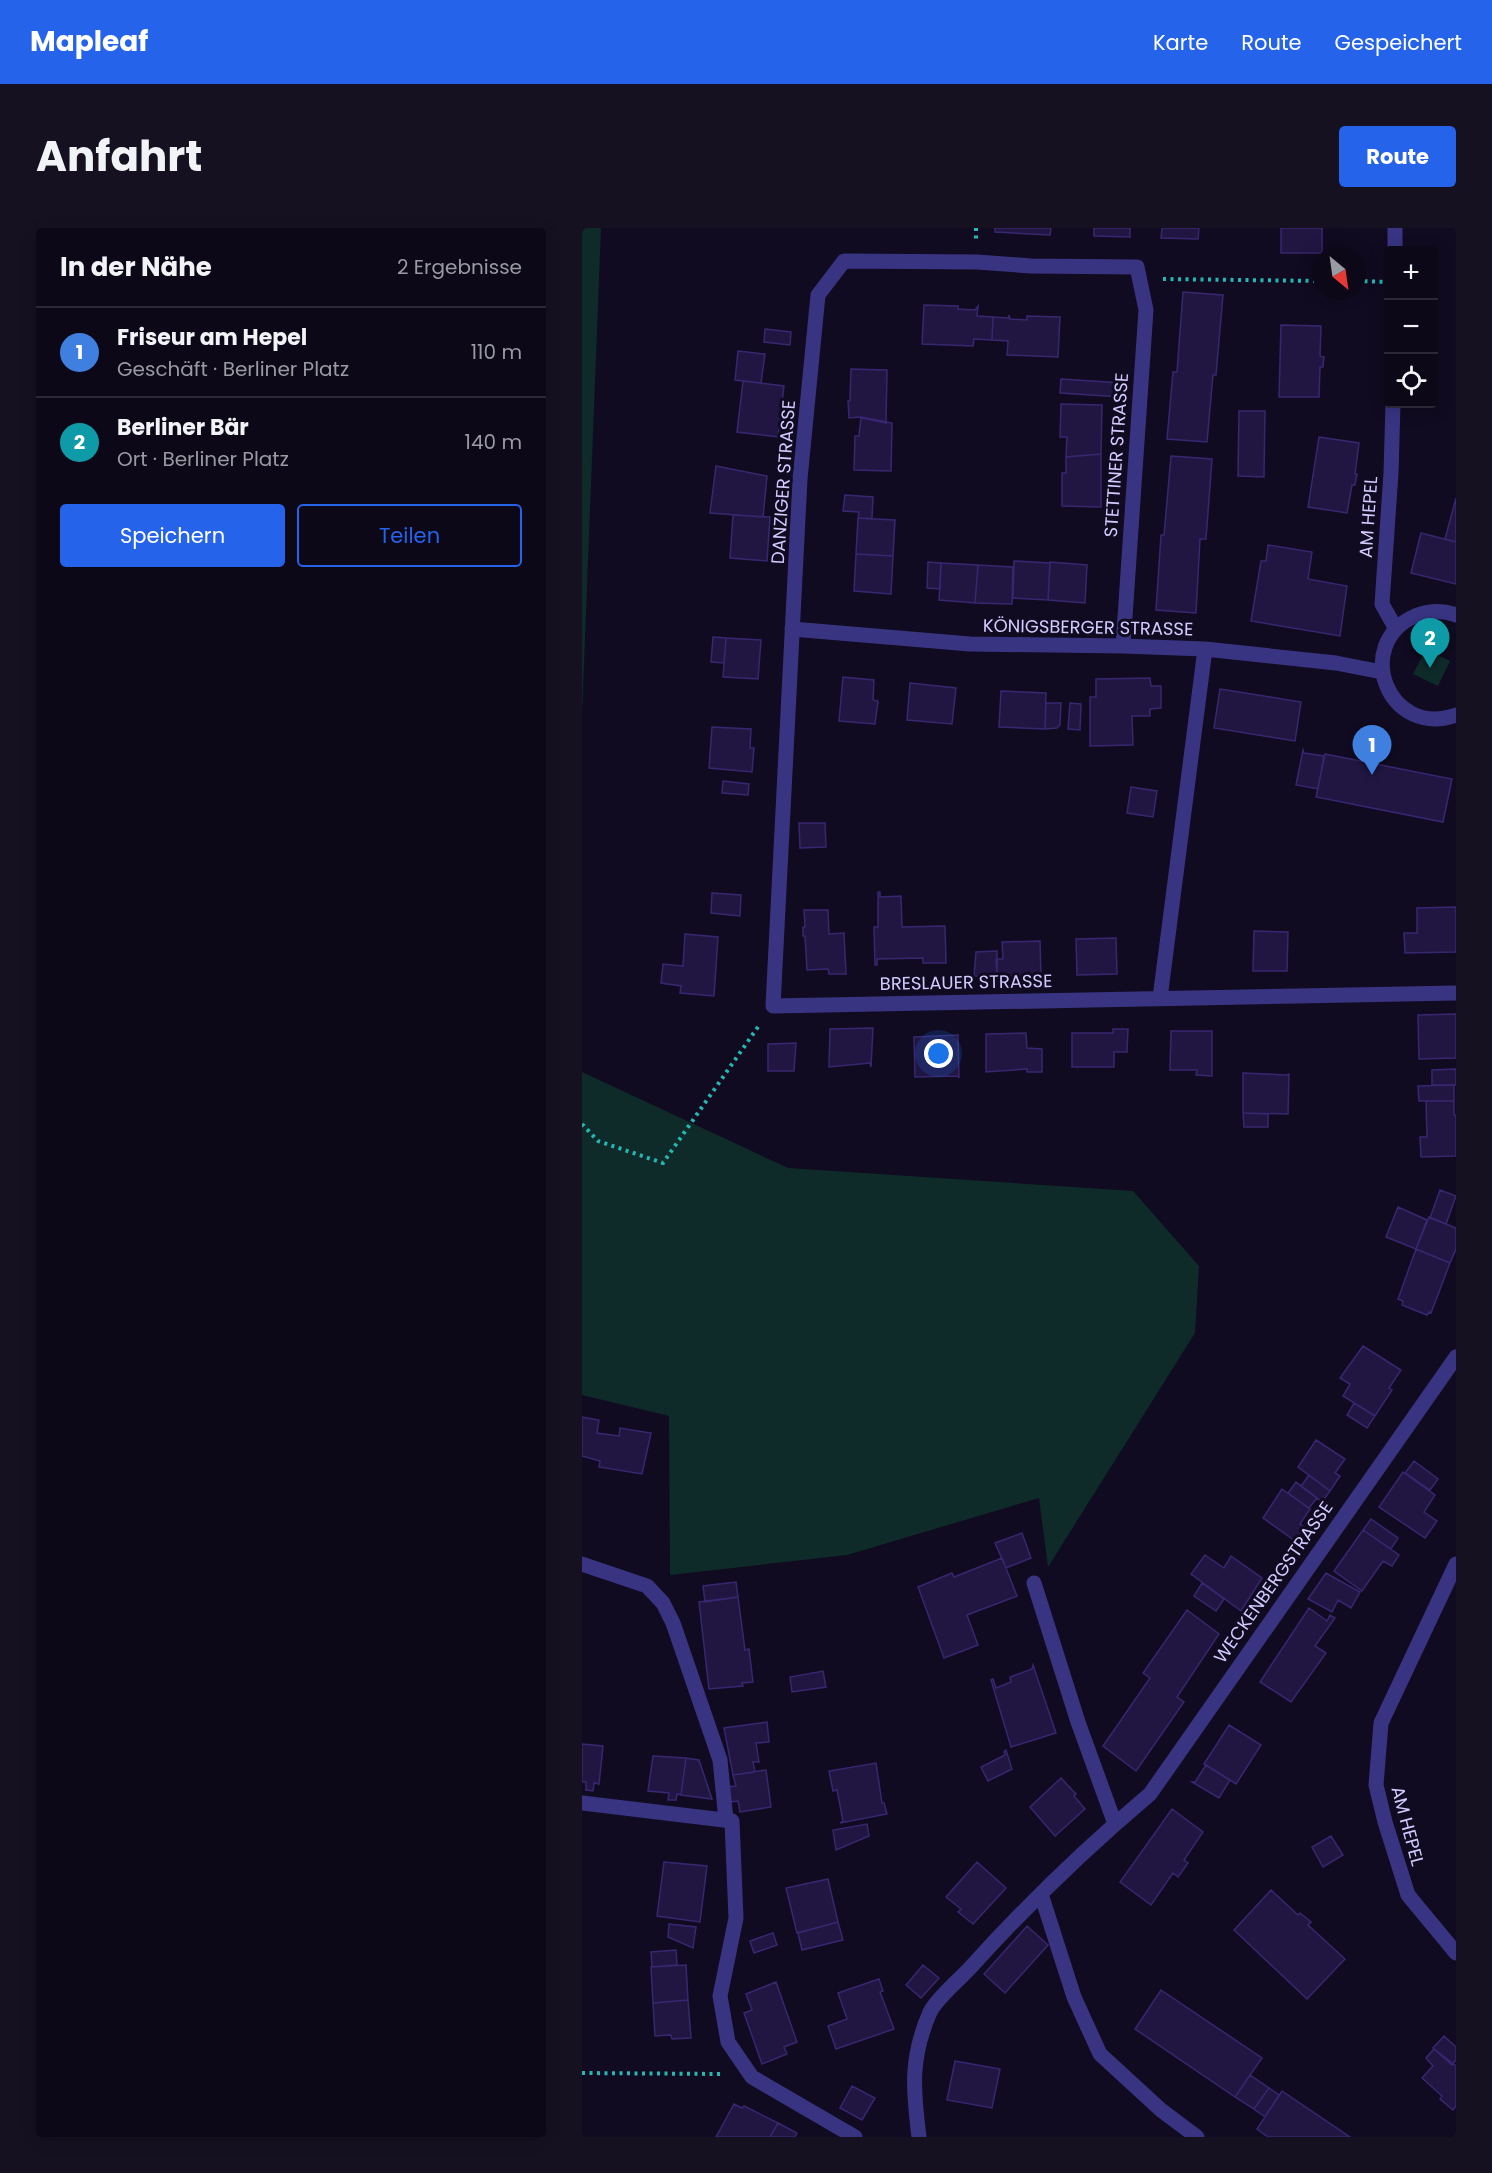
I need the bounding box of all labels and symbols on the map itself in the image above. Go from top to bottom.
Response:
north arrow [1312,246,1366,300]
street label: STETTINER STRASSE [1098,372,1134,538]
street label: DANZIGER STRASSE [765,399,801,565]
street label: AM HEPEL [1353,475,1383,559]
street label: KÖNIGSBERGER STRASSE [983,613,1193,641]
pin: 2 [1410,618,1450,668]
pin: 1 [1352,726,1392,775]
street label: BRESLAUER STRASSE [880,968,1052,996]
your location [924,1039,953,1068]
street label: WECKENBERGSTRASSE [1208,1496,1338,1668]
street label: AM HEPEL [1385,1783,1431,1869]

